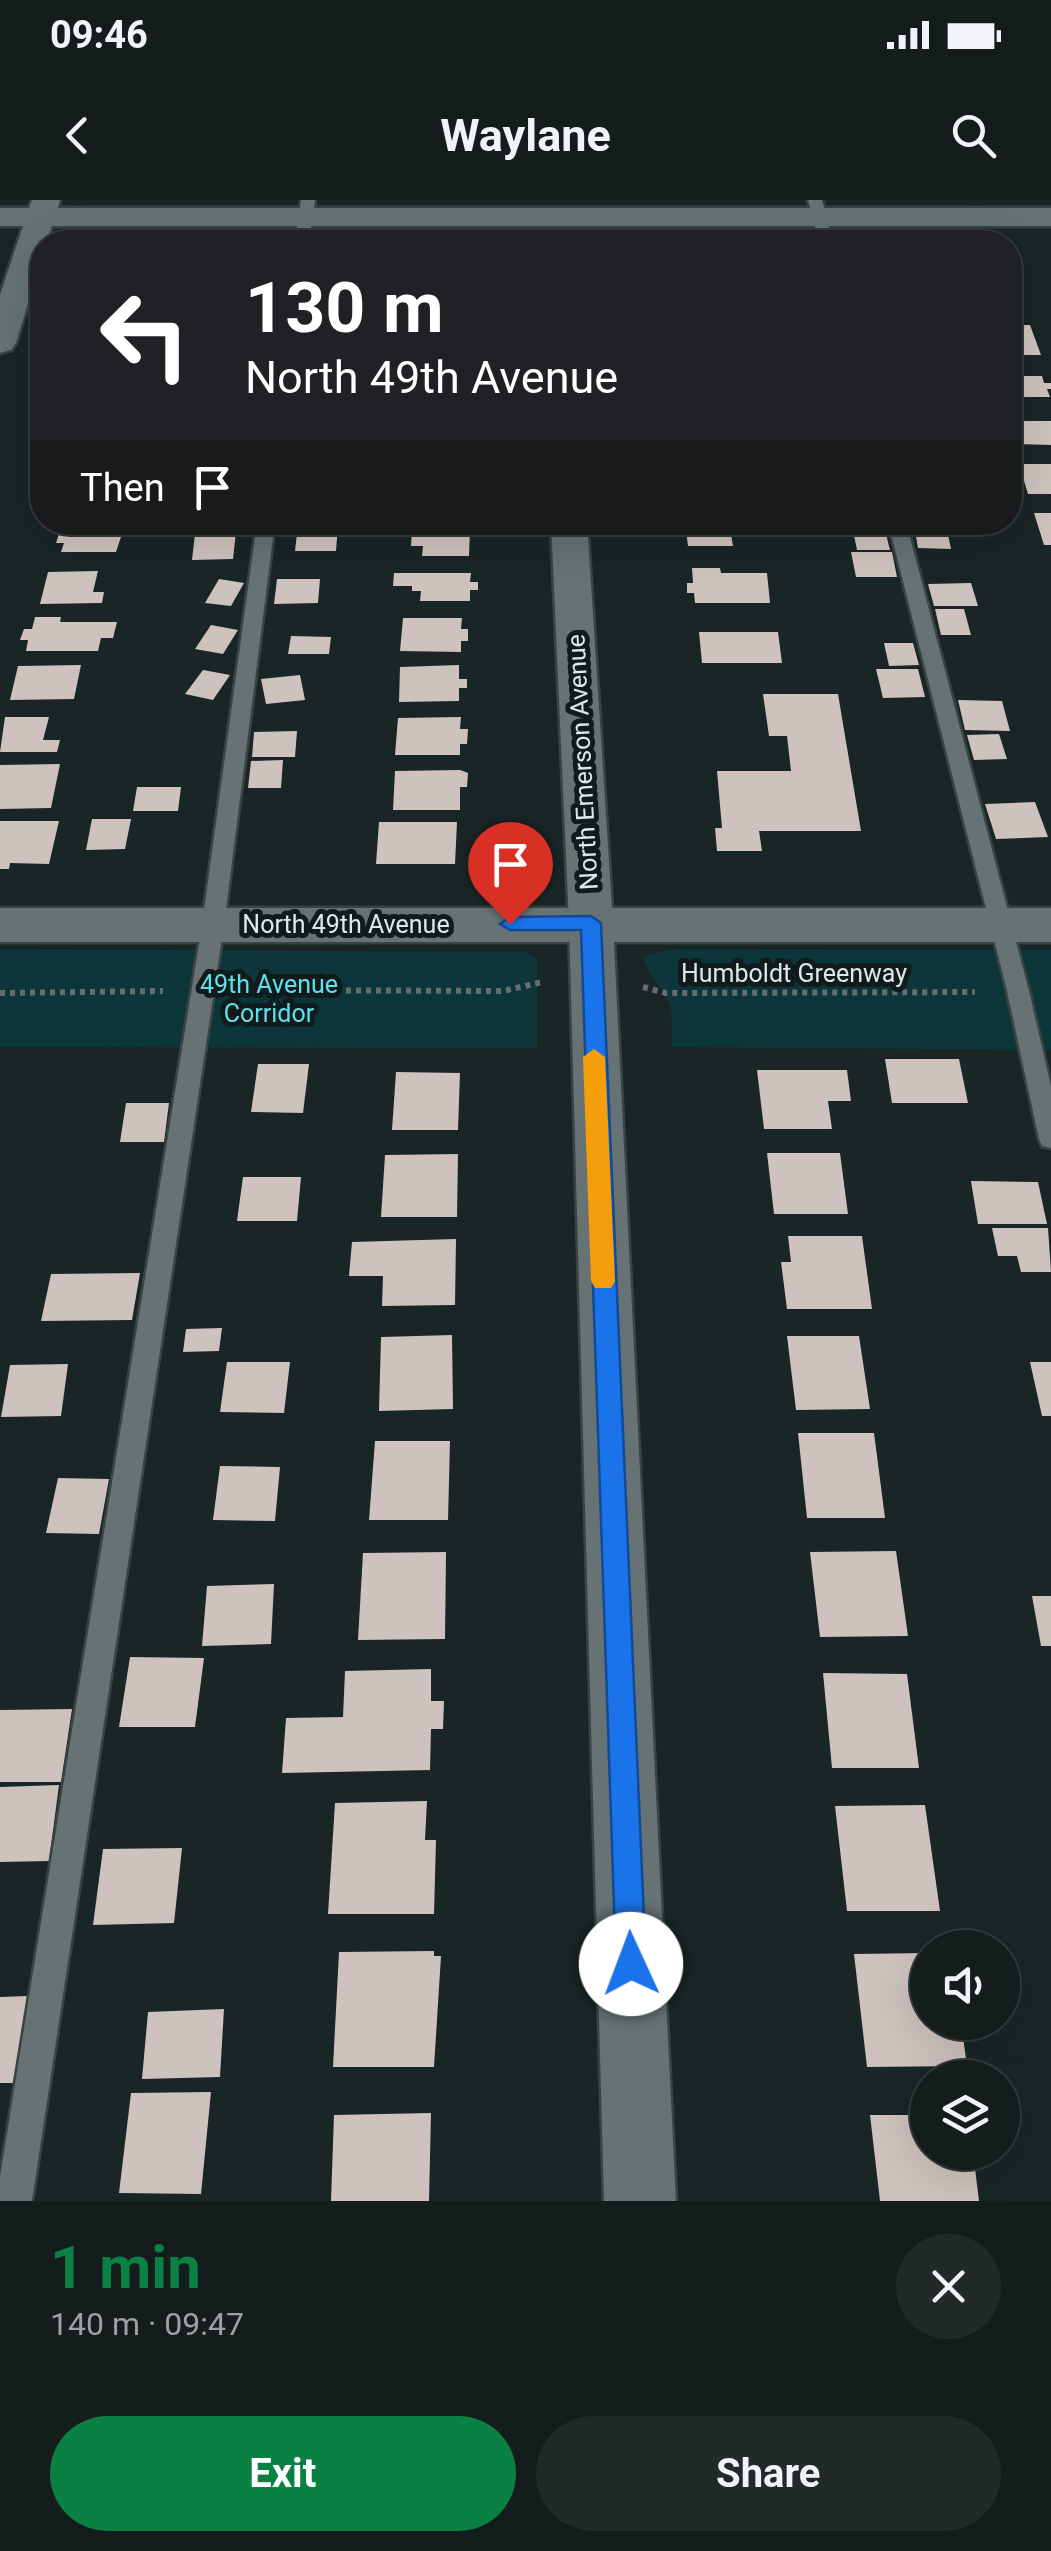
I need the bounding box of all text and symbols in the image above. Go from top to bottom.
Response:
text: 09:46 [50,13,148,57]
icon: back [50,108,105,163]
icon: search [946,108,1001,163]
text: Waylane [440,109,611,162]
text: 130 m [245,267,444,349]
icon: left [80,270,210,400]
text: North 49th Avenue [245,351,618,404]
icon: arrive [185,460,240,515]
text: Then [80,466,165,510]
street label: North Emerson Avenue [561,633,604,891]
pin [468,822,553,925]
icon: arrive [483,837,538,892]
street label: North 49th Avenue [242,910,450,939]
street label: Humboldt Greenway [681,959,907,988]
park label: 49th Avenue Corridor [200,970,338,1028]
position arrow [579,1912,683,2016]
map controls [910,1930,1020,2170]
button: sound [910,1930,1020,2040]
button: layers [910,2060,1020,2170]
text: 1 min [50,2232,201,2303]
button: close [896,2234,1001,2339]
text: 140 m · 09:47 [50,2305,244,2343]
button: Exit [50,2416,516,2531]
button: Share [536,2416,1001,2531]

